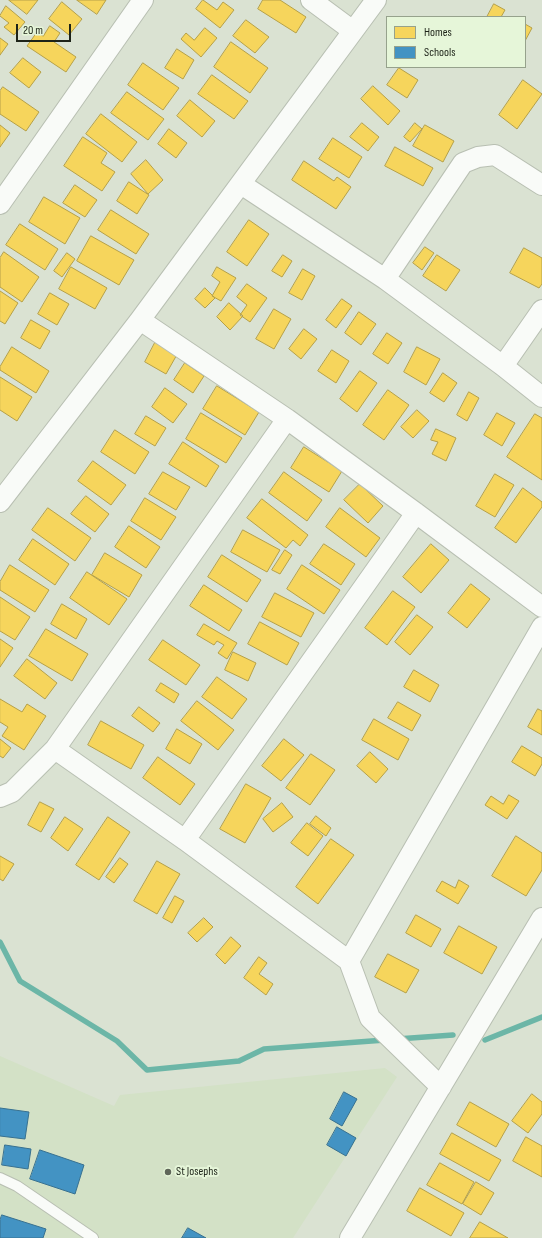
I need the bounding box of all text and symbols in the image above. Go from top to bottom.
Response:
scale bar [18,16,73,42]
legend [386,16,526,68]
text: 20 m [23,23,43,38]
text: Homes [424,25,452,40]
text: Schools [424,45,456,60]
place label: St Josephs [176,1165,218,1179]
marker: St Josephs [163,1167,173,1177]

